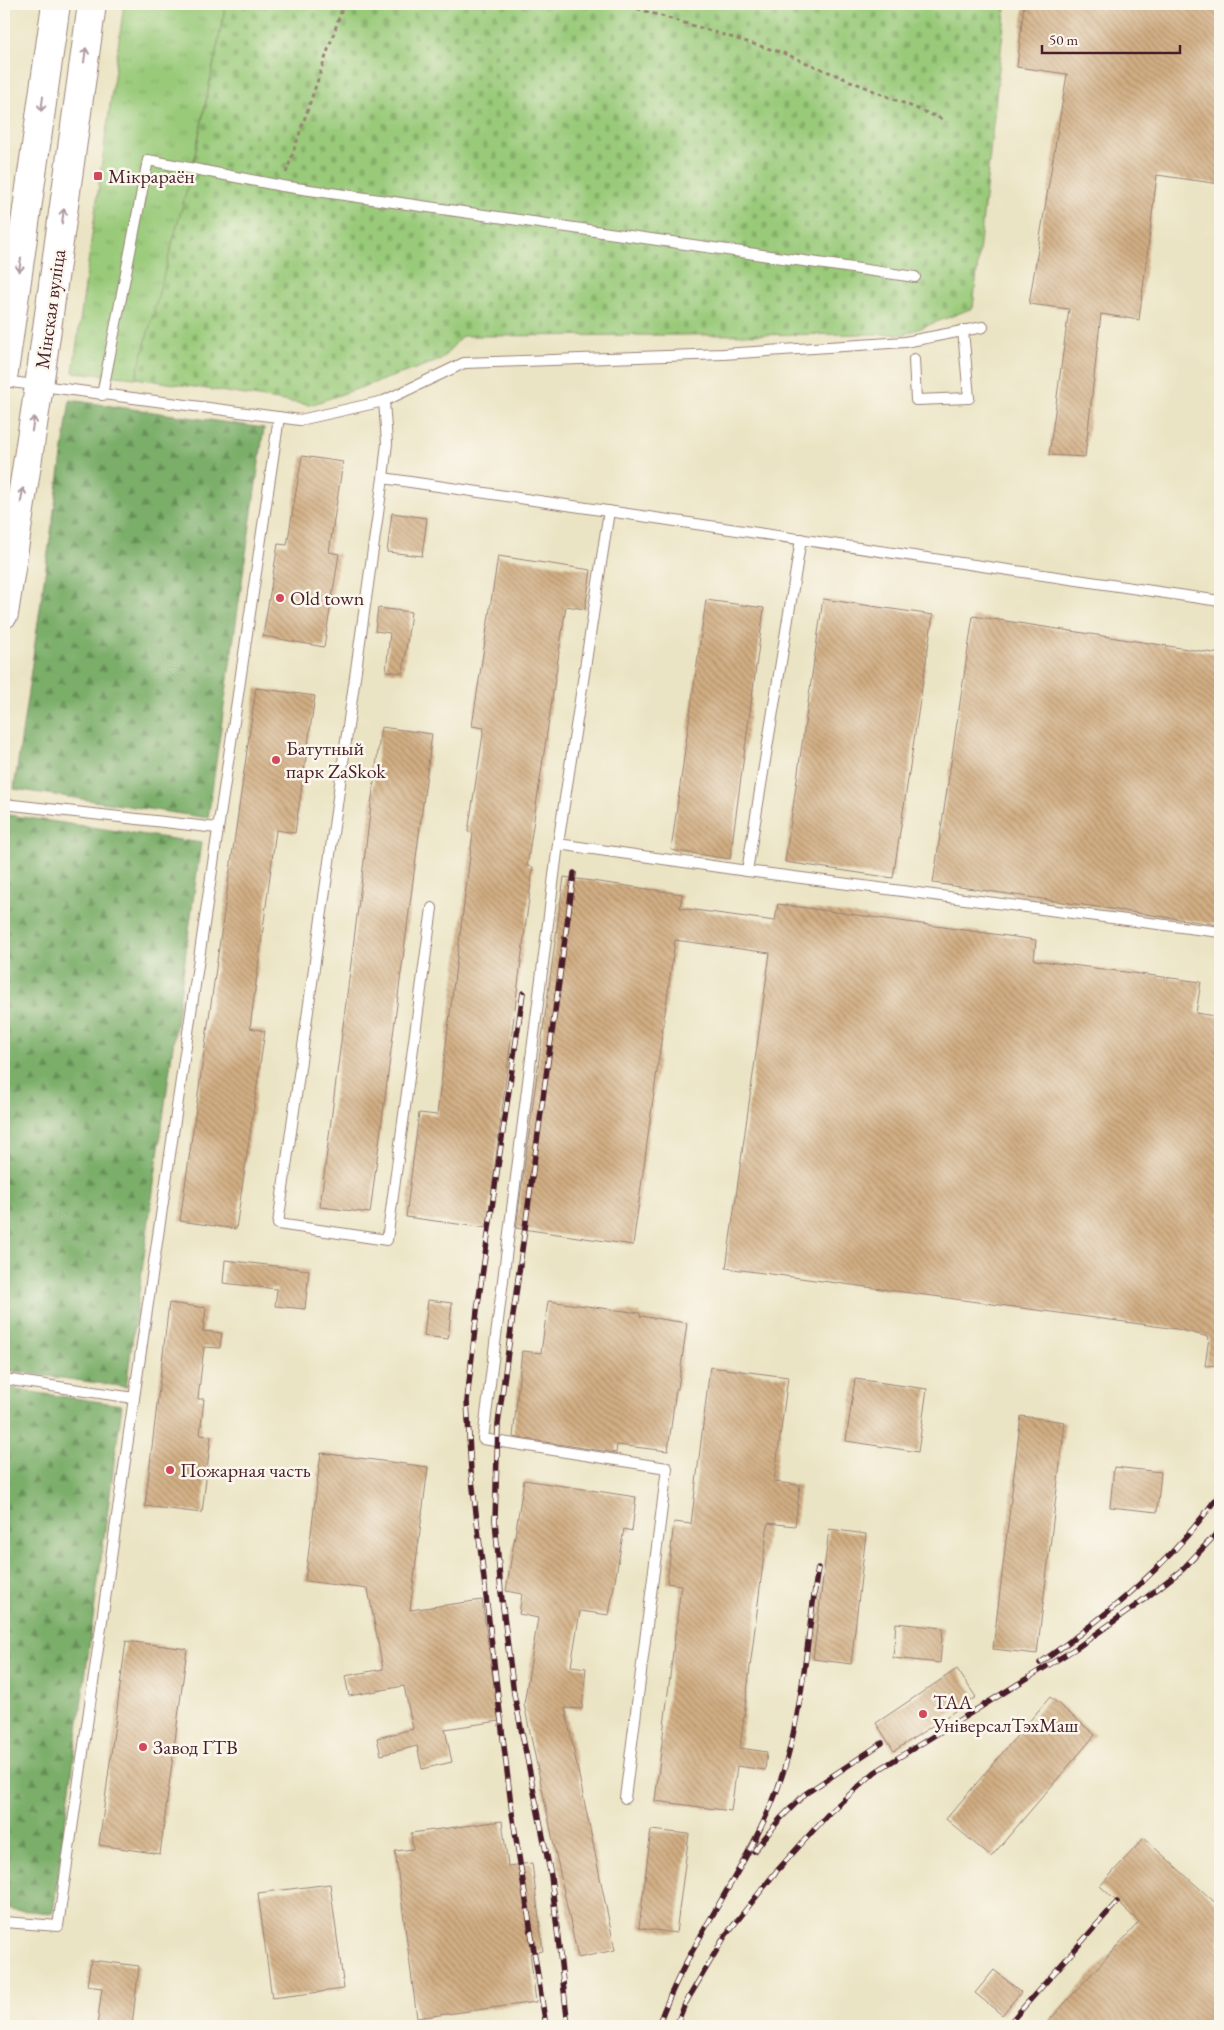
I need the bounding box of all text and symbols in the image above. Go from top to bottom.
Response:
scale bar [1042,22,1179,54]
text: 50 m [1049,30,1078,49]
one-way arrow [80,48,90,64]
one-way arrow [37,96,47,112]
place label: Мікрараён [108,163,195,189]
marker: Мікрараён [92,170,104,182]
one-way arrow [58,209,68,225]
street label: Мінская вуліца [29,247,71,371]
one-way arrow [15,257,25,273]
one-way arrow [29,417,39,433]
one-way arrow [18,488,28,504]
place label: Old town [290,585,365,611]
marker: Old town [274,592,286,604]
place label: Батутный парк ZaSkok [286,735,386,784]
marker: Батутный парк ZaSkok [270,754,282,766]
place label: Пожарная часть [180,1457,311,1483]
marker: Пожарная часть [164,1464,176,1476]
place label: ТАА УніверсалТэхМаш [932,1689,1079,1738]
marker: ТАА УніверсалТэхМаш [917,1708,929,1720]
place label: Завод ГТВ [153,1734,238,1760]
marker: Завод ГТВ [137,1741,149,1753]

